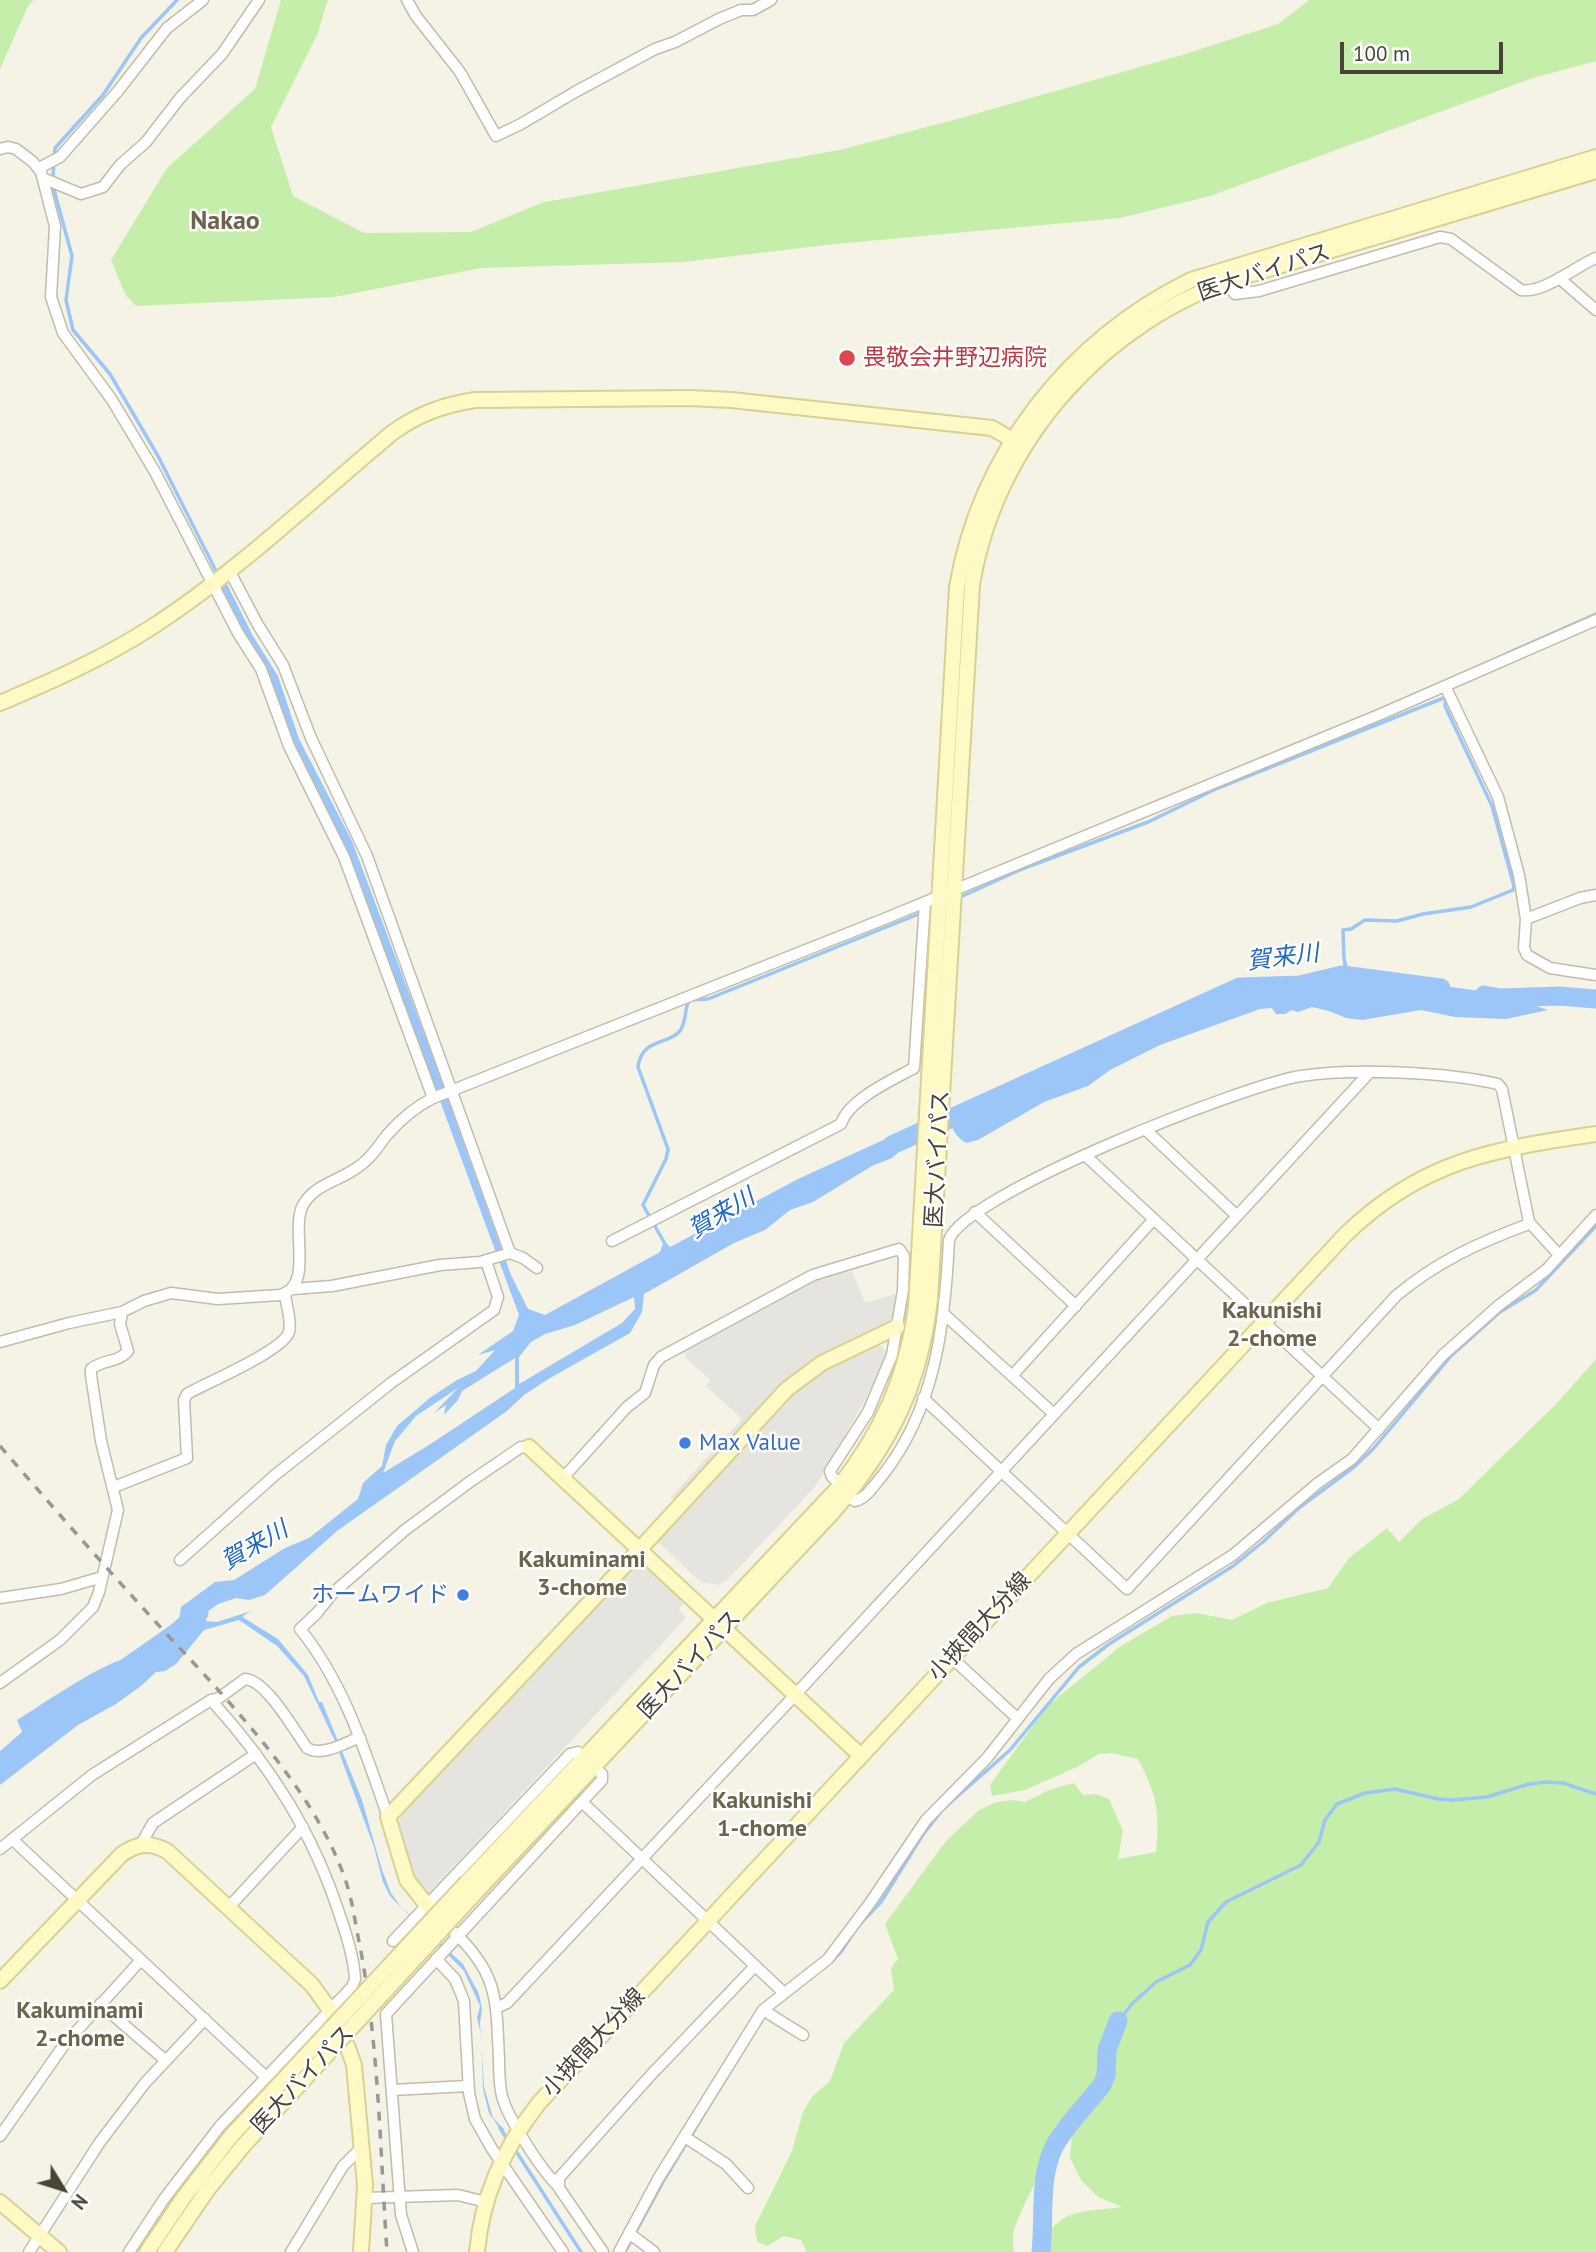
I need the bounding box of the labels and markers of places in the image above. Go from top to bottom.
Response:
place label: 畏敬会井野辺病院 [863,344,1047,372]
marker: 畏敬会井野辺病院 [837,348,857,368]
place label: Max Value [699,1429,801,1457]
marker: Max Value [677,1435,693,1451]
place label: ホームワイド [311,1581,449,1609]
marker: ホームワイド [455,1587,471,1603]

